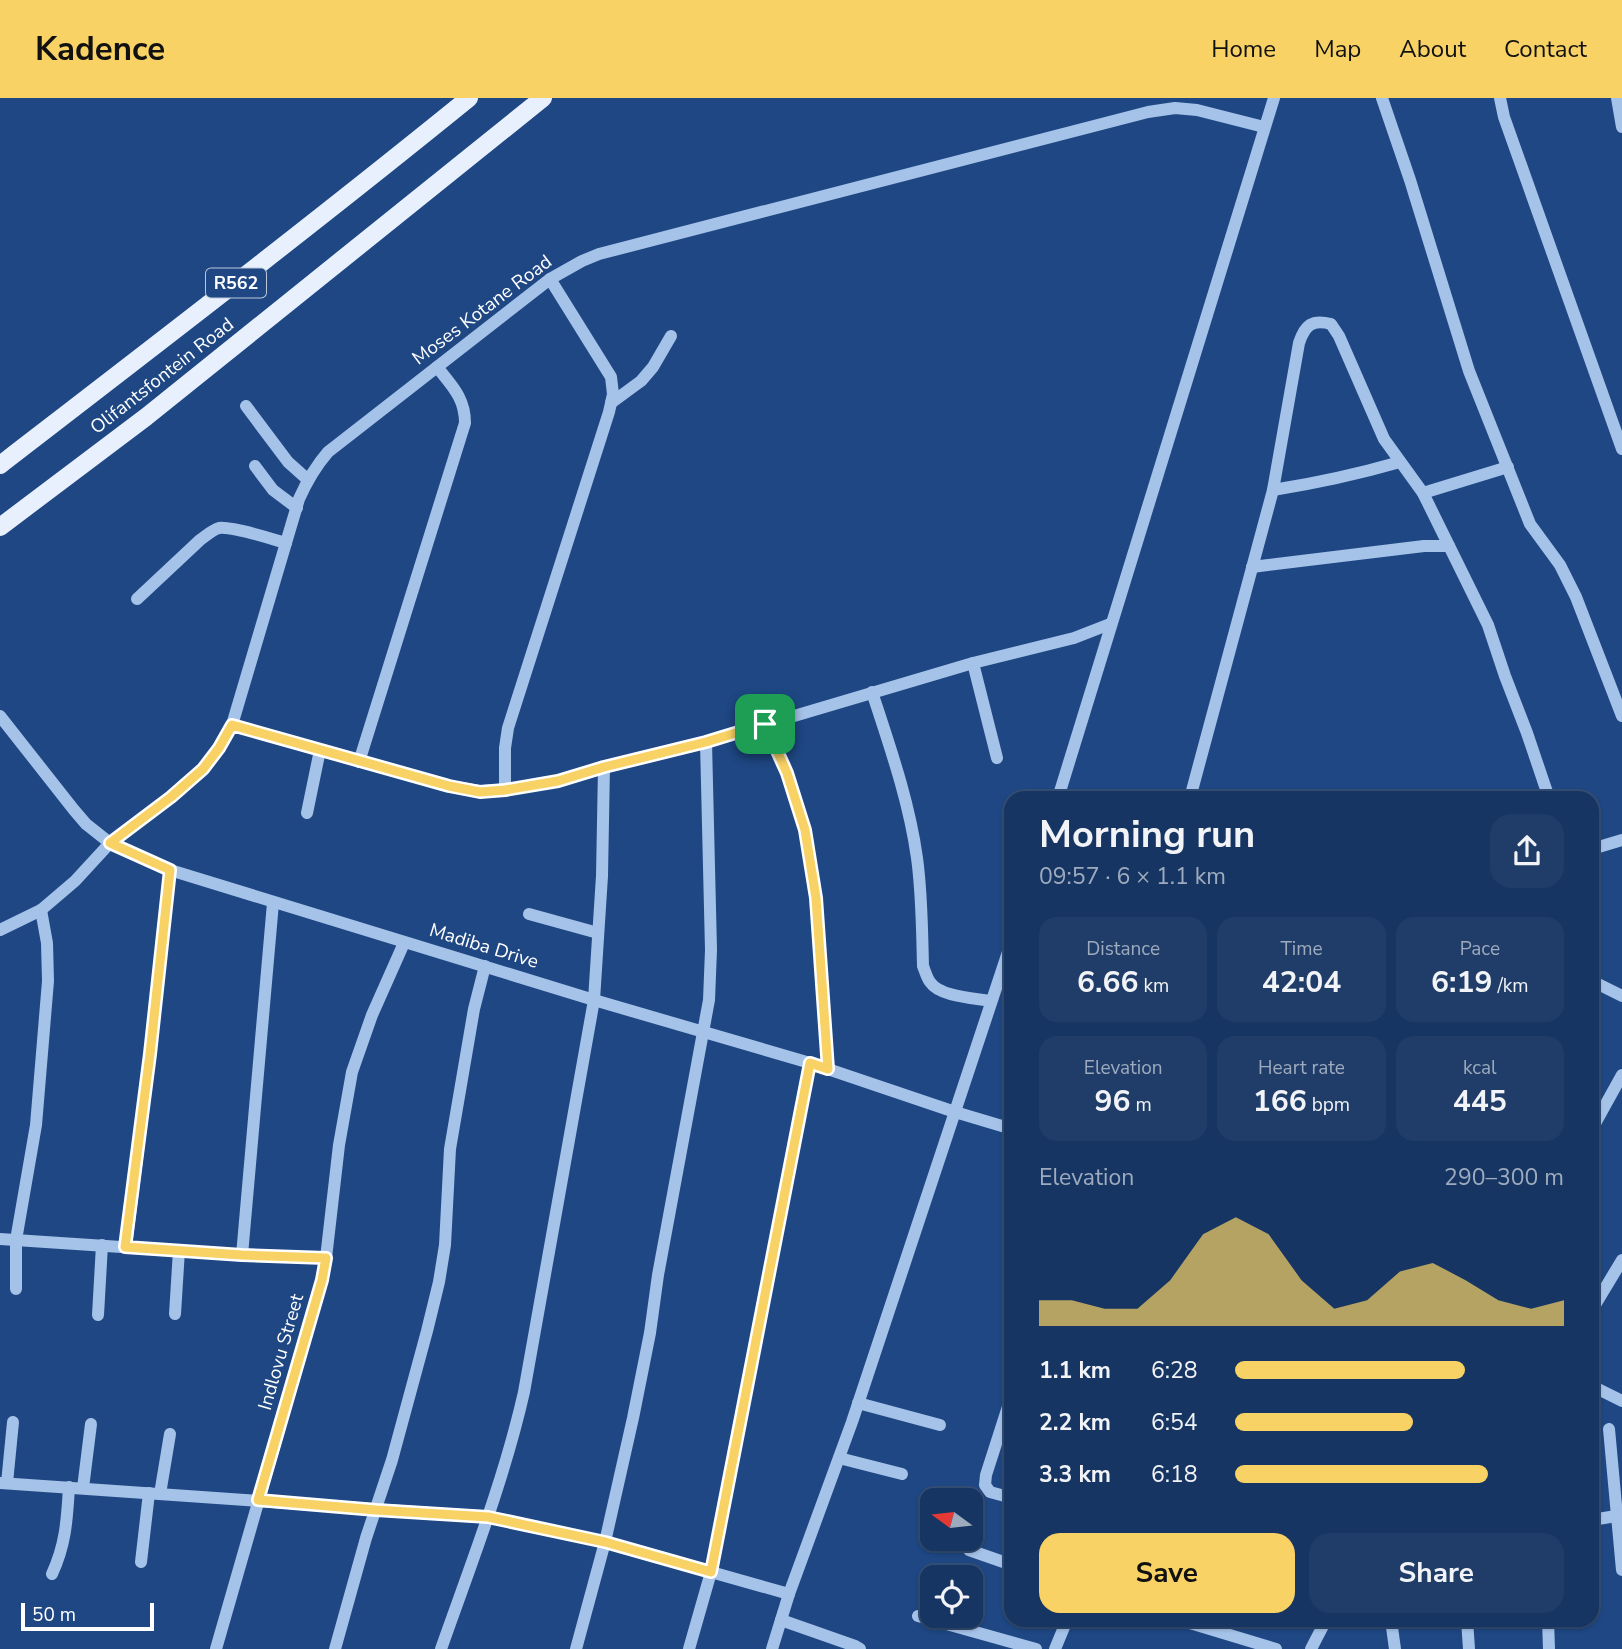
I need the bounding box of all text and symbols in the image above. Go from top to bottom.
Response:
text: Kadence [35,27,165,72]
text: Home [1211,33,1276,65]
text: Map [1314,33,1361,65]
text: About [1399,33,1466,65]
text: Contact [1504,33,1587,65]
street label: Moses Kotane Road [407,249,557,371]
road number: R562 [206,268,266,298]
street label: Olifantsfontein Road [85,312,239,440]
pin [735,694,795,754]
icon: arrive [746,705,784,743]
text: Morning run [1039,809,1255,860]
button: share [1490,814,1564,888]
text: 09:57 · 6 × 1.1 km [1039,861,1226,892]
street label: Madiba Drive [426,917,542,975]
text: Distance [1086,936,1160,962]
text: Time [1280,936,1323,962]
text: Pace [1460,936,1500,962]
text: 6.66 [1077,962,1139,1003]
text: 42:04 [1262,962,1341,1003]
text: 6:19 [1431,962,1493,1003]
text: km [1139,973,1169,999]
text: /km [1493,973,1529,999]
text: Elevation [1084,1055,1163,1081]
text: Heart rate [1258,1055,1345,1081]
text: kcal [1463,1055,1497,1081]
text: 96 [1095,1081,1131,1122]
text: 166 [1253,1081,1307,1122]
text: 445 [1453,1081,1507,1122]
text: m [1131,1092,1152,1118]
text: bpm [1307,1092,1350,1118]
text: Elevation [1039,1162,1134,1193]
text: 290–300 m [1444,1162,1564,1193]
street label: Indlovu Street [252,1290,310,1413]
text: 1.1 km [1039,1355,1111,1386]
text: 6:28 [1151,1355,1198,1386]
text: 2.2 km [1039,1407,1111,1438]
text: 6:54 [1151,1407,1198,1438]
text: 3.3 km [1039,1459,1111,1490]
text: 6:18 [1151,1459,1198,1490]
north arrow [920,1488,984,1550]
map controls [920,1488,983,1628]
button: Save [1039,1533,1295,1613]
button: Share [1309,1533,1564,1613]
button: locate [920,1565,983,1628]
scale bar [21,1600,154,1632]
text: 50 m [32,1602,76,1628]

